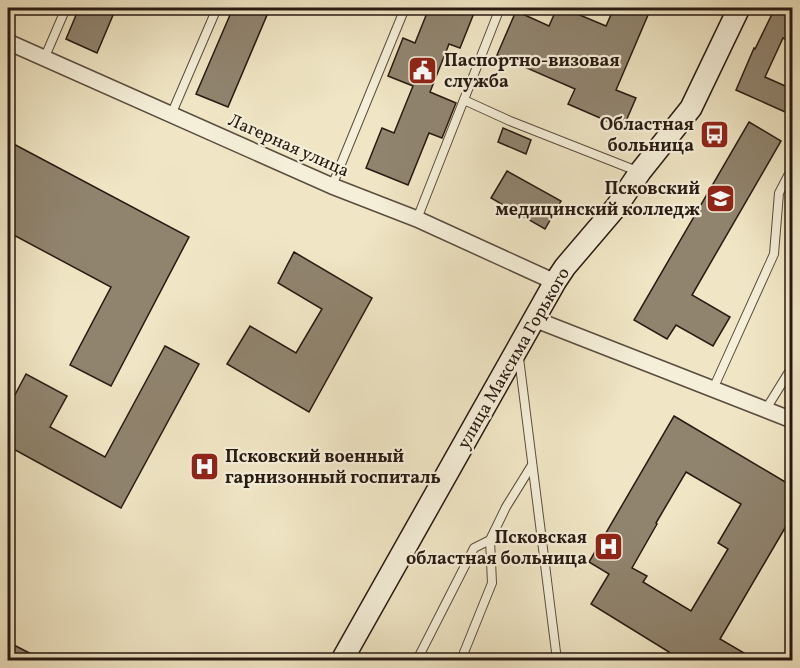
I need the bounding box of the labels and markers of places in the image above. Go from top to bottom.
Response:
place label: Паспортно-визовая служба [444,49,620,95]
public building icon: Паспортно-визовая служба [407,54,439,86]
place label: Областная больница [600,113,694,159]
bus stop icon: Областная больница [699,118,731,150]
place label: Псковский медицинский колледж [495,177,700,223]
school or university icon: Псковский медицинский колледж [705,182,737,214]
place label: Псковский военный гарнизонный госпиталь [225,445,441,491]
hospital icon: Псковский военный гарнизонный госпиталь [188,450,220,482]
place label: Псковская областная больница [406,526,587,572]
hospital icon: Псковская областная больница [592,531,624,563]

